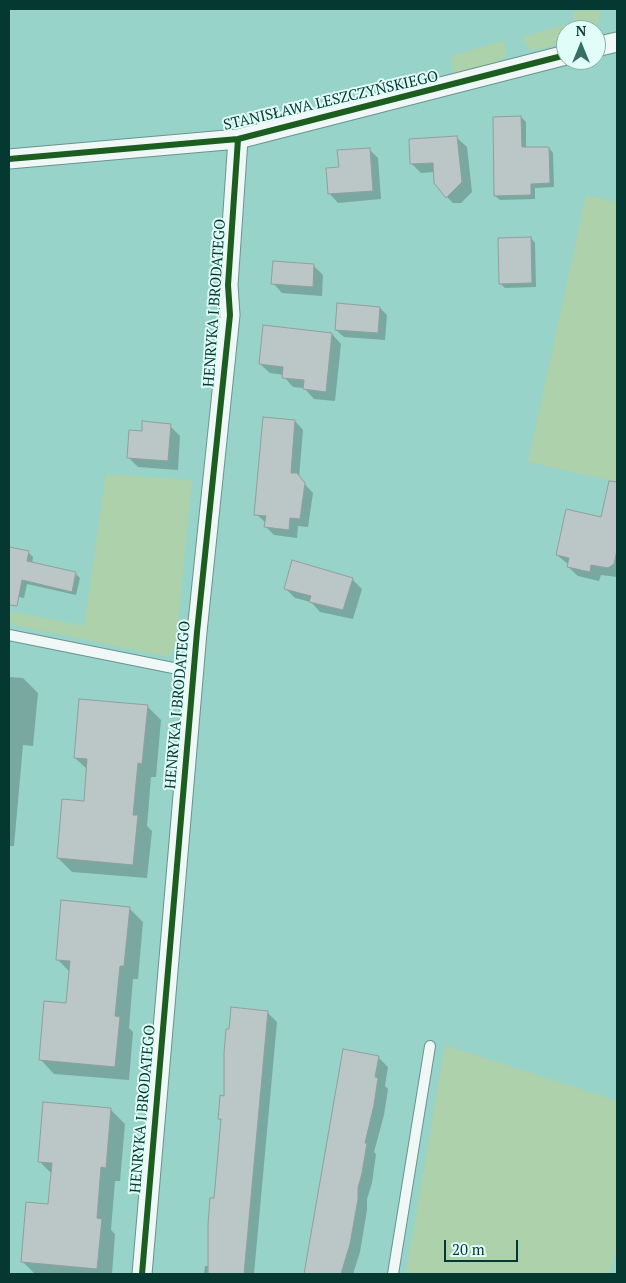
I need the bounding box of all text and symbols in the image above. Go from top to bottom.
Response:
north arrow [556,20,606,70]
text: N [576,21,586,40]
street label: STANISŁAWA LESZCZYŃSKIEGO [222,67,440,135]
street label: HENRYKA I BRODATEGO [200,218,230,388]
street label: HENRYKA I BRODATEGO [162,620,194,790]
street label: HENRYKA I BRODATEGO [127,1024,159,1194]
scale bar [446,1230,520,1262]
text: 20 m [452,1239,485,1259]

